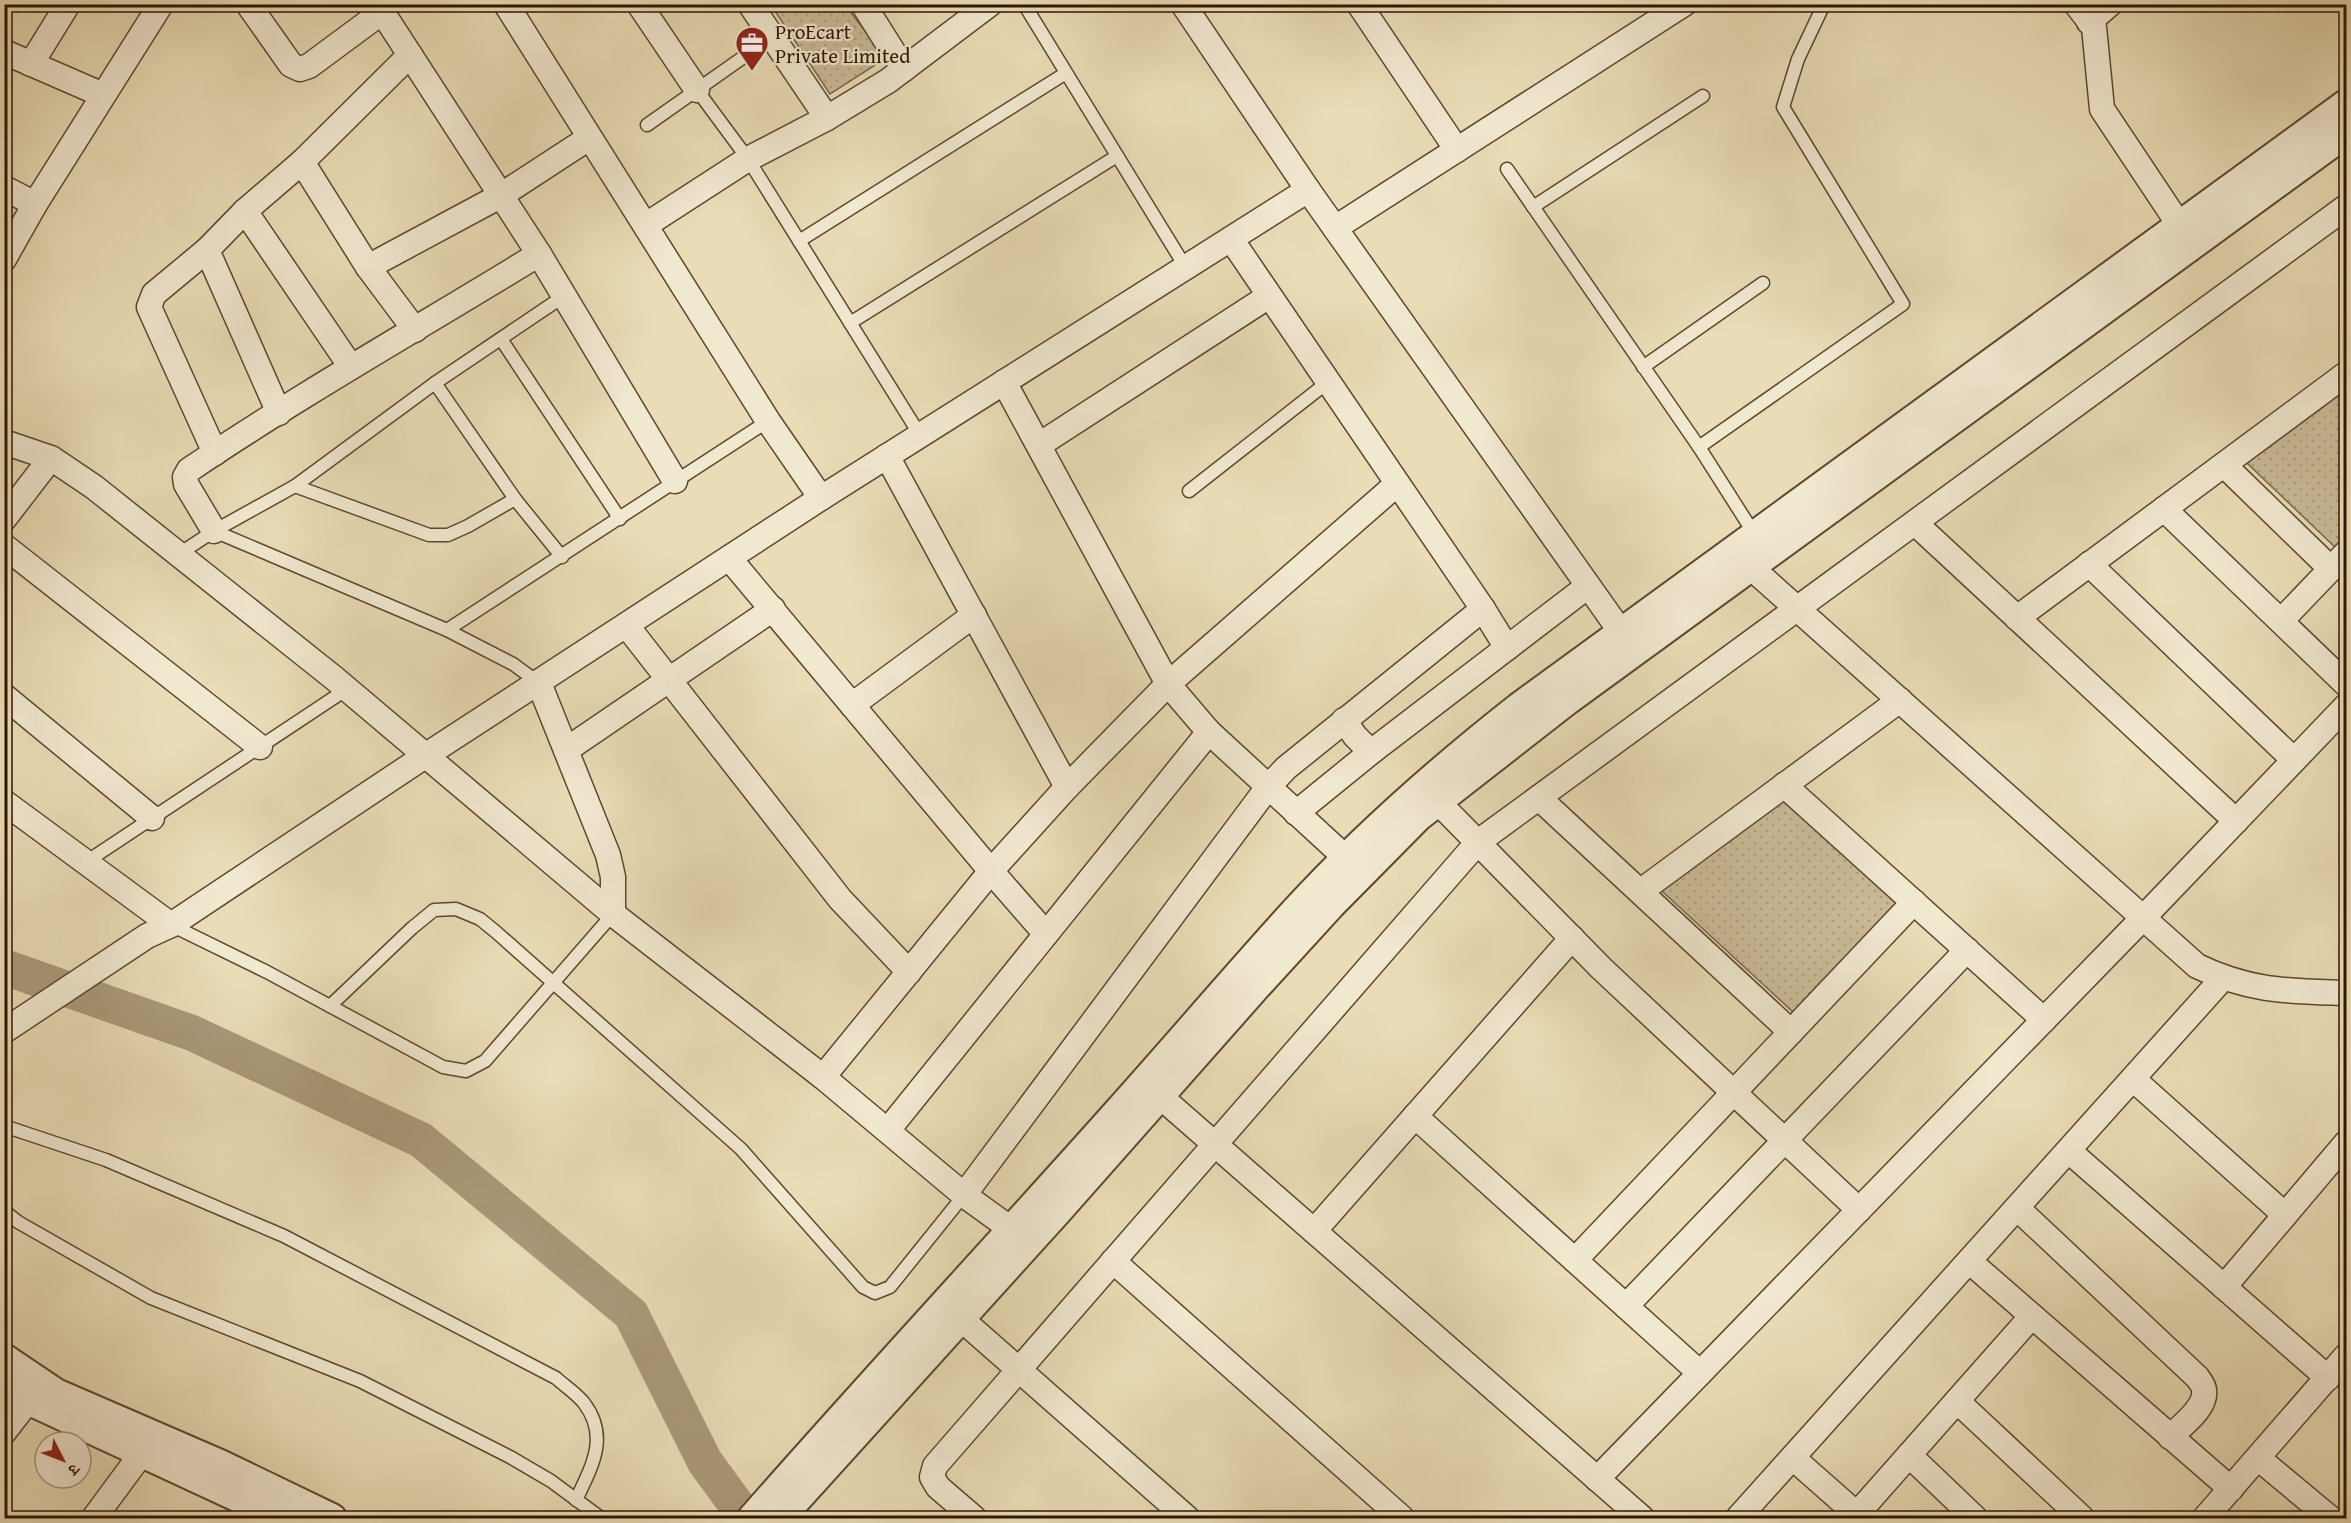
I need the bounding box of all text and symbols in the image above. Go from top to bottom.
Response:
place label: ProEcart Private Limited [775,16,911,71]
office icon: ProEcart Private Limited [734,25,770,72]
north arrow [33,1430,93,1490]
text: उ [61,1458,86,1482]

